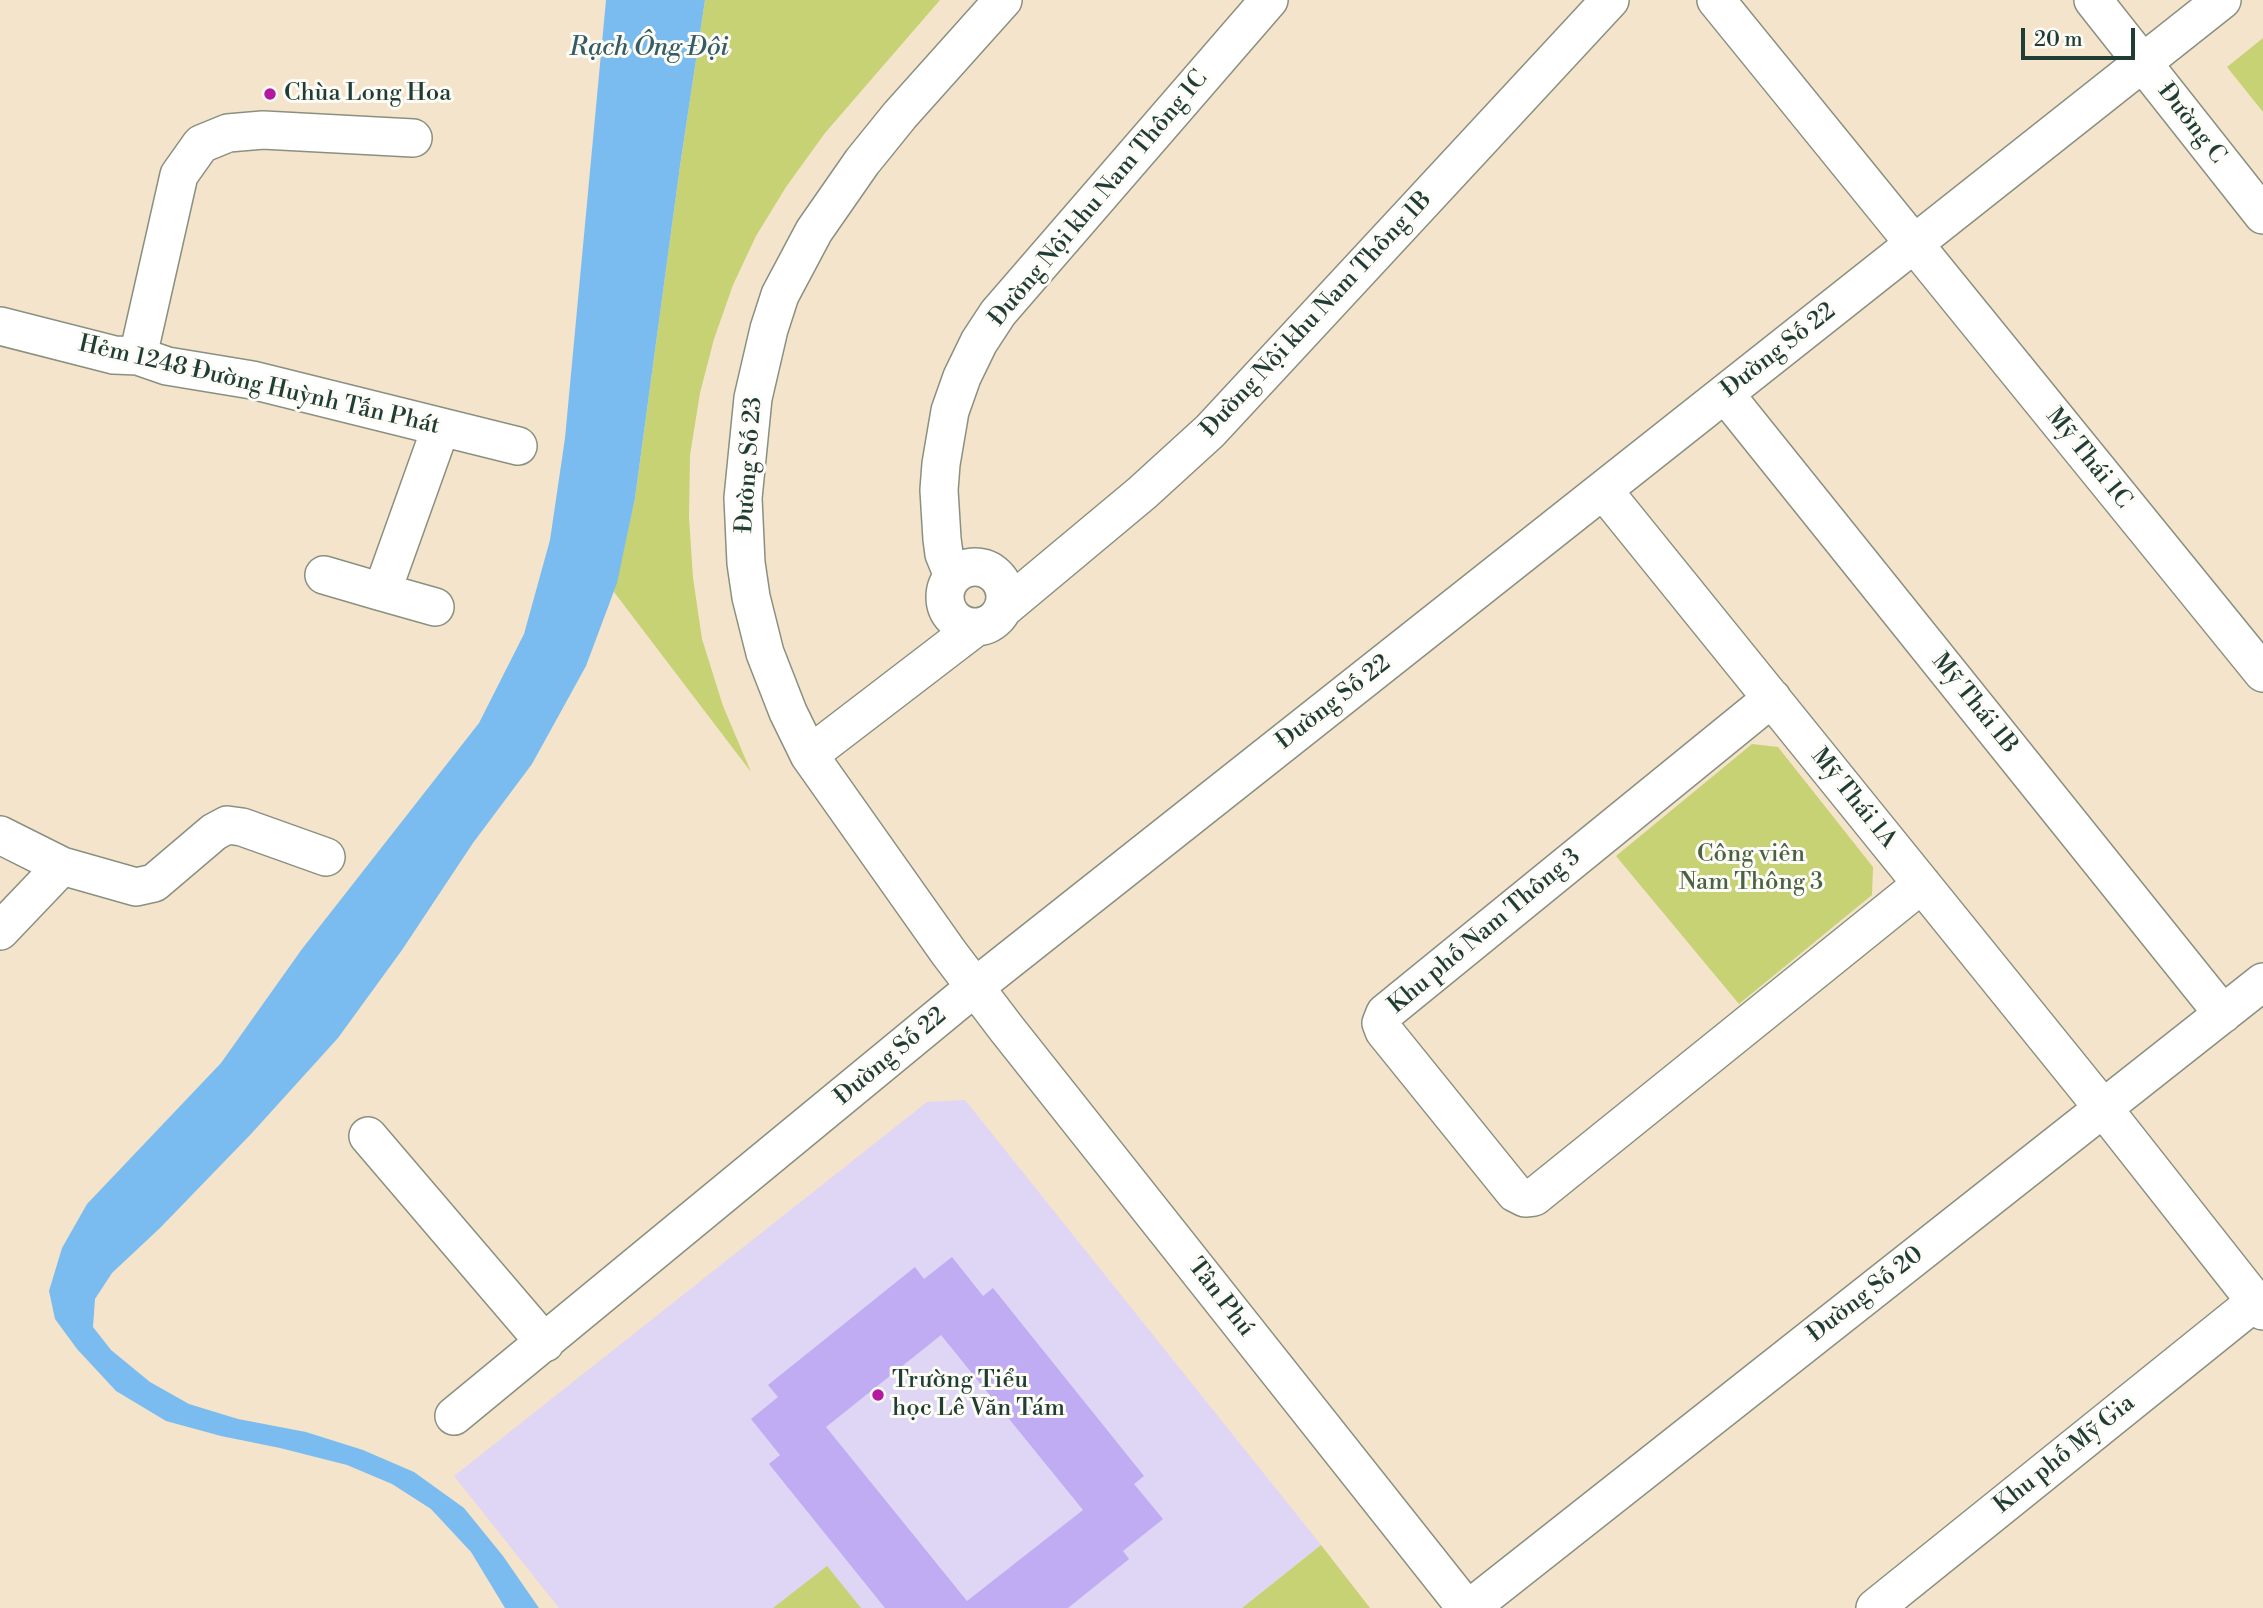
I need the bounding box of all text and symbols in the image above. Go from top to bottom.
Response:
scale bar [2025,14,2139,58]
text: 20 m [2034,27,2083,53]
water label: Rạch Ông Đội [569,33,729,65]
street label: Đường Nội khu Nam Thông 1C [983,65,1215,333]
street label: Đường C [2151,78,2231,170]
place label: Chùa Long Hoa [284,80,451,108]
marker: Chùa Long Hoa [262,86,278,102]
street label: Đường Nội khu Nam Thông 1B [1195,186,1439,444]
street label: Đường Số 22 [1716,297,1842,405]
street label: Hẻm 1248 Đường Huỳnh Tấn Phát [76,330,442,442]
street label: Đường Số 23 [731,396,769,534]
street label: Mỹ Thái 1C [2039,403,2137,515]
street label: Mỹ Thái 1B [1925,648,2023,760]
street label: Đường Số 22 [1271,649,1397,757]
street label: Mỹ Thái 1A [1804,743,1902,855]
park label: Công viên Nam Thông 3 [1679,841,1823,897]
street label: Khu phố Nam Thông 3 [1383,843,1587,1021]
street label: Đường Số 22 [829,1002,953,1112]
street label: Đường Số 20 [1802,1241,1930,1349]
street label: Tân Phú [1181,1253,1259,1343]
place label: Trường Tiểu học Lê Văn Tám [892,1367,1065,1423]
marker: Trường Tiểu học Lê Văn Tám [870,1387,886,1403]
street label: Khu phố Mỹ Gia [1989,1389,2141,1521]

